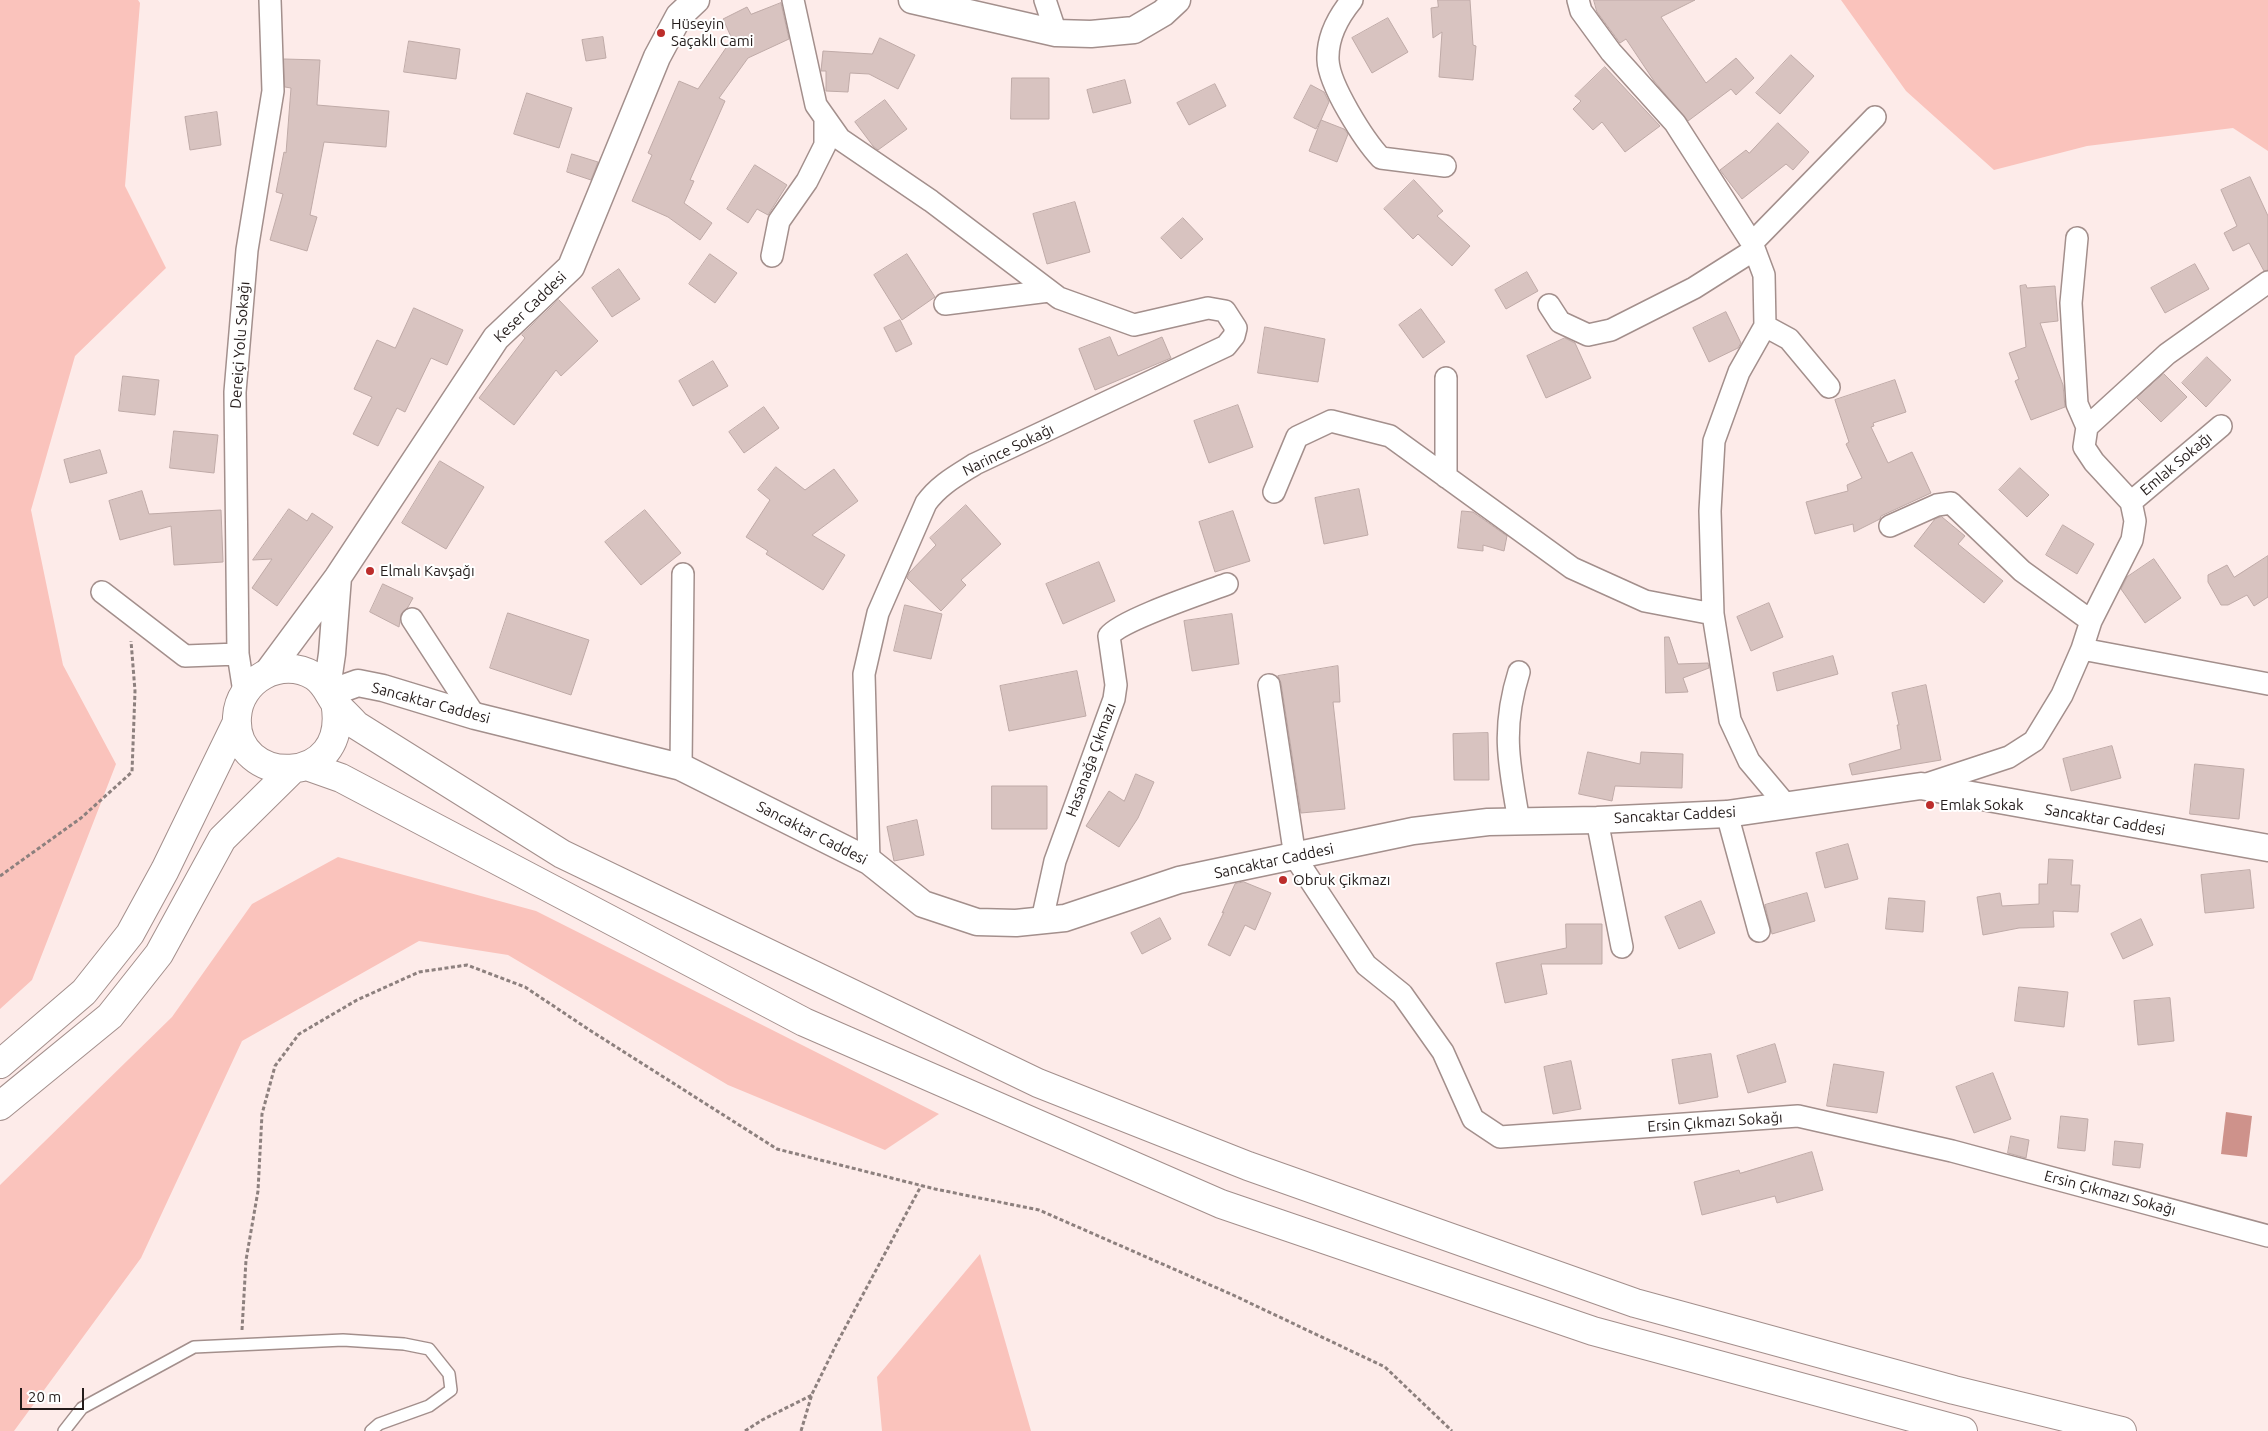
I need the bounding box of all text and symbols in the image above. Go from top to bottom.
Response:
place label: Hüseyin Saçaklı Cami [671,15,753,50]
marker: Hüseyin Saçaklı Cami [655,27,667,39]
street label: Keser Caddesi [490,268,570,346]
street label: Dereiçi Yolu Sokağı [227,281,253,409]
street label: Narince Sokağı [960,420,1056,480]
street label: Emlak Sokağı [2136,429,2216,499]
place label: Elmalı Kavşağı [380,562,475,580]
marker: Elmalı Kavşağı [364,565,376,577]
street label: Sancaktar Caddesi [370,679,492,727]
street label: Hasanağa Çıkmazı [1062,701,1120,819]
place label: Emlak Sokak [1940,796,2024,814]
street label: Sancaktar Caddesi [754,797,870,869]
marker: Emlak Sokak [1924,799,1936,811]
street label: Sancaktar Caddesi [2043,801,2167,839]
street label: Sancaktar Caddesi [1614,803,1736,827]
street label: Sancaktar Caddesi [1212,840,1336,882]
place label: Obruk Çikmazı [1293,871,1390,889]
marker: Obruk Çikmazı [1277,874,1289,886]
street label: Ersin Çıkmazı Sokağı [1647,1108,1783,1136]
street label: Ersin Çıkmazı Sokağı [2042,1167,2178,1219]
scale bar [22,1378,86,1410]
text: 20 m [28,1388,61,1405]

